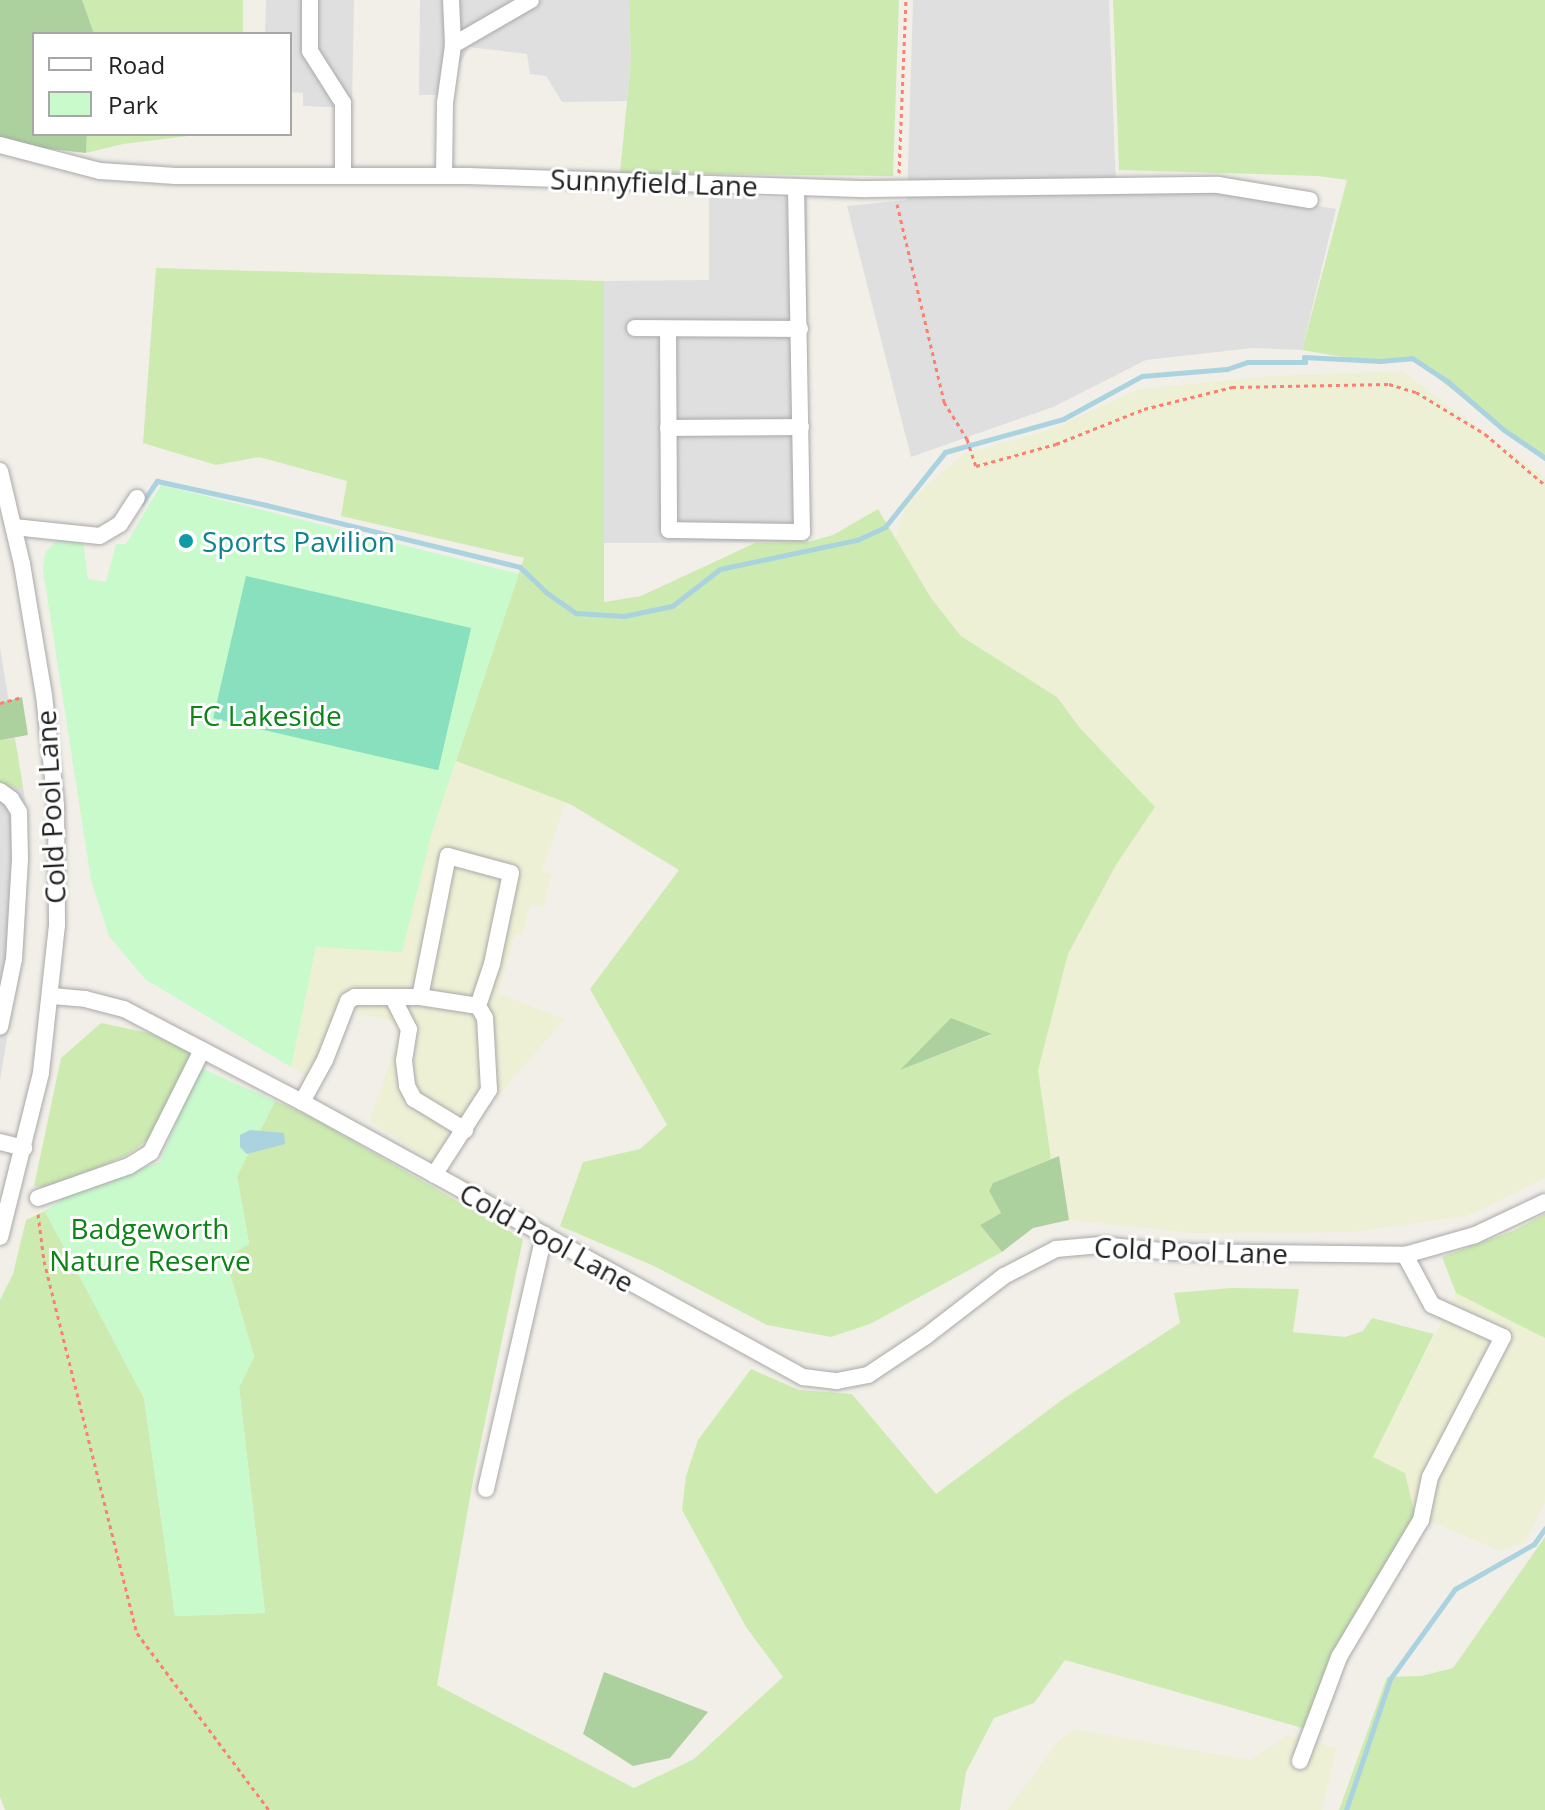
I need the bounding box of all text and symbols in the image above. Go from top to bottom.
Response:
legend [32,32,292,136]
text: Road [108,48,165,81]
text: Park [108,88,158,121]
street label: Sunnyfield Lane [550,162,758,202]
place label: Sports Pavilion [202,524,395,558]
marker: Sports Pavilion [177,532,195,550]
park label: FC Lakeside [188,698,342,732]
street label: Cold Pool Lane [28,709,72,905]
street label: Cold Pool Lane [454,1175,640,1299]
park label: Badgeworth Nature Reserve [49,1211,251,1277]
street label: Cold Pool Lane [1094,1230,1288,1270]

